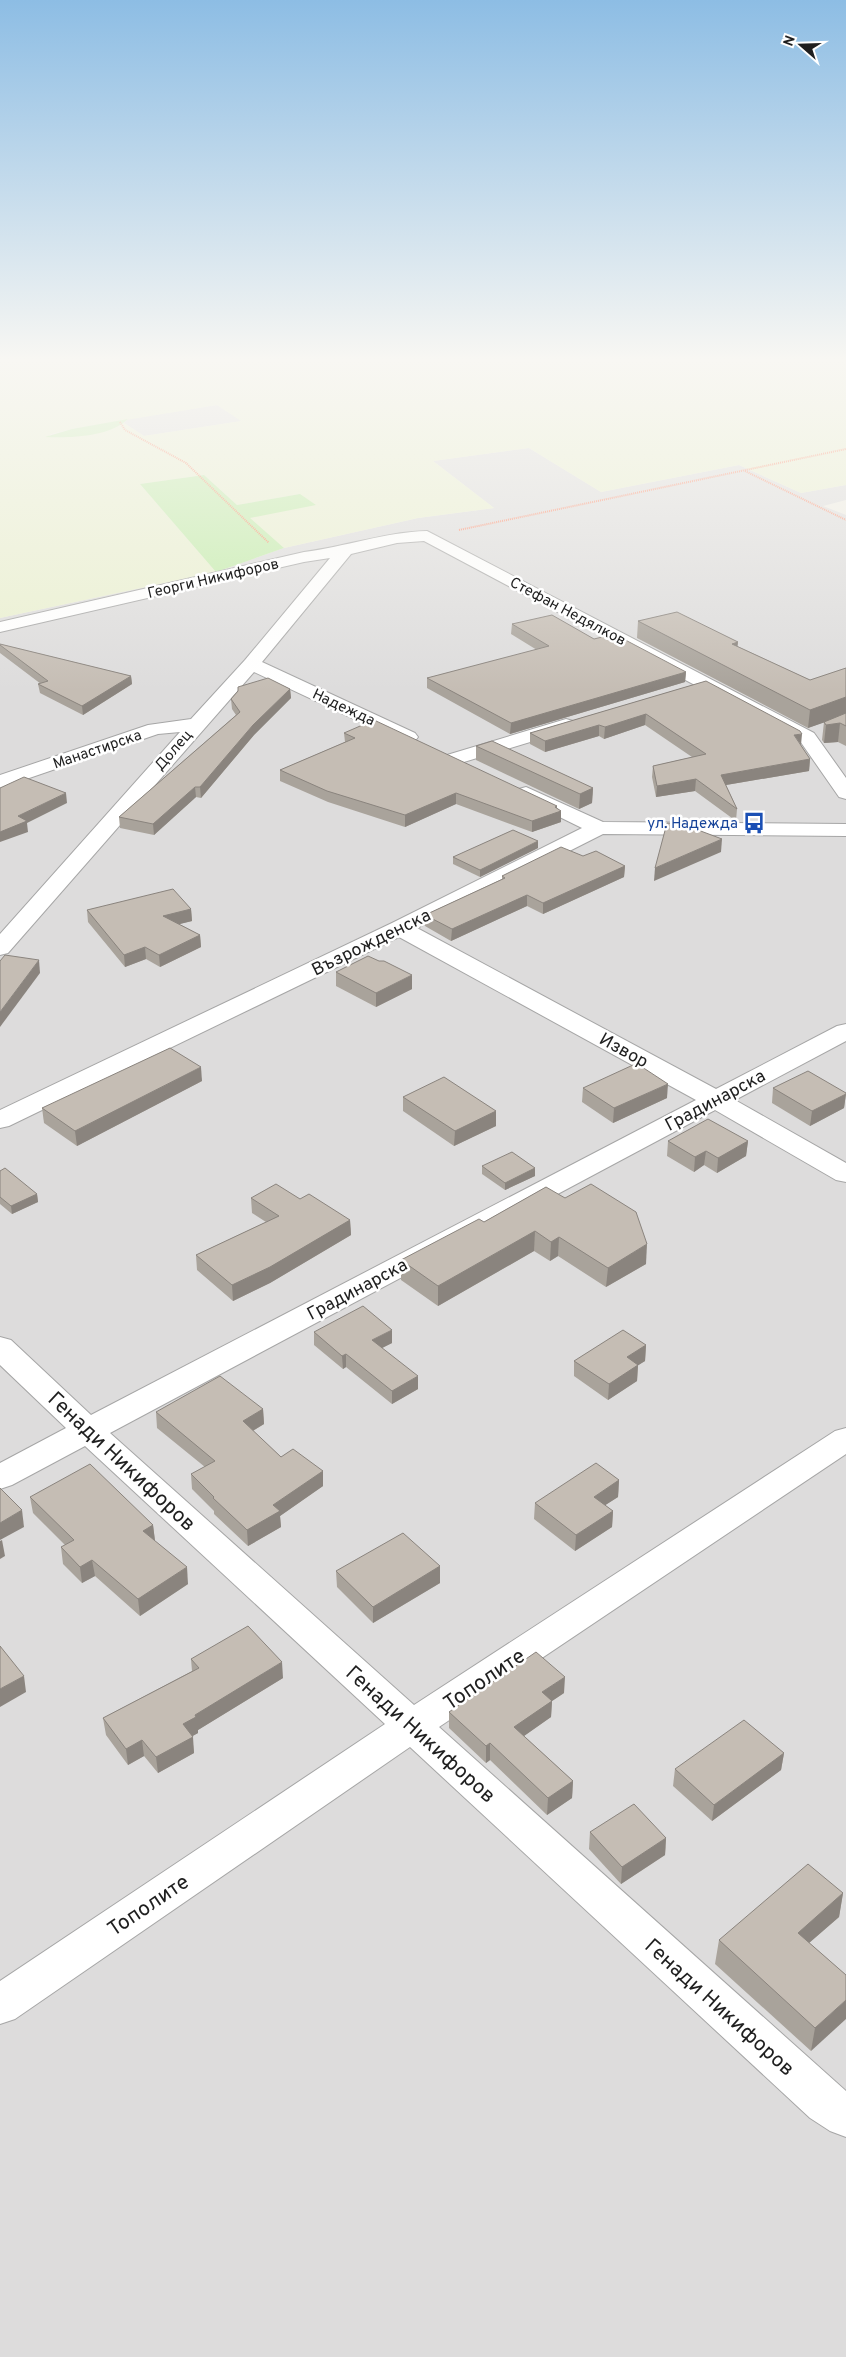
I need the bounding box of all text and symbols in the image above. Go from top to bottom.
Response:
north arrow [776,20,826,70]
text: N [780,33,800,49]
street label: Георги Никифоров [146,555,281,604]
street label: Стефан Недялков [506,574,629,651]
street label: Надежда [309,686,378,731]
street label: Манастирска [51,726,144,774]
street label: Долец [151,727,197,775]
bus stop icon: ул. Надежда [741,810,767,836]
place label: ул. Надежда [647,815,738,834]
street label: Възрожденска [308,905,435,982]
street label: Извор [595,1028,652,1074]
street label: Градинарска [661,1065,770,1137]
street label: Градинарска [303,1254,412,1326]
street label: Генади Никифоров [41,1386,201,1538]
street label: Тополите [439,1643,531,1717]
street label: Генади Никифоров [339,1661,501,1810]
street label: Тополите [103,1869,195,1943]
street label: Генади Никифоров [638,1934,800,2083]

